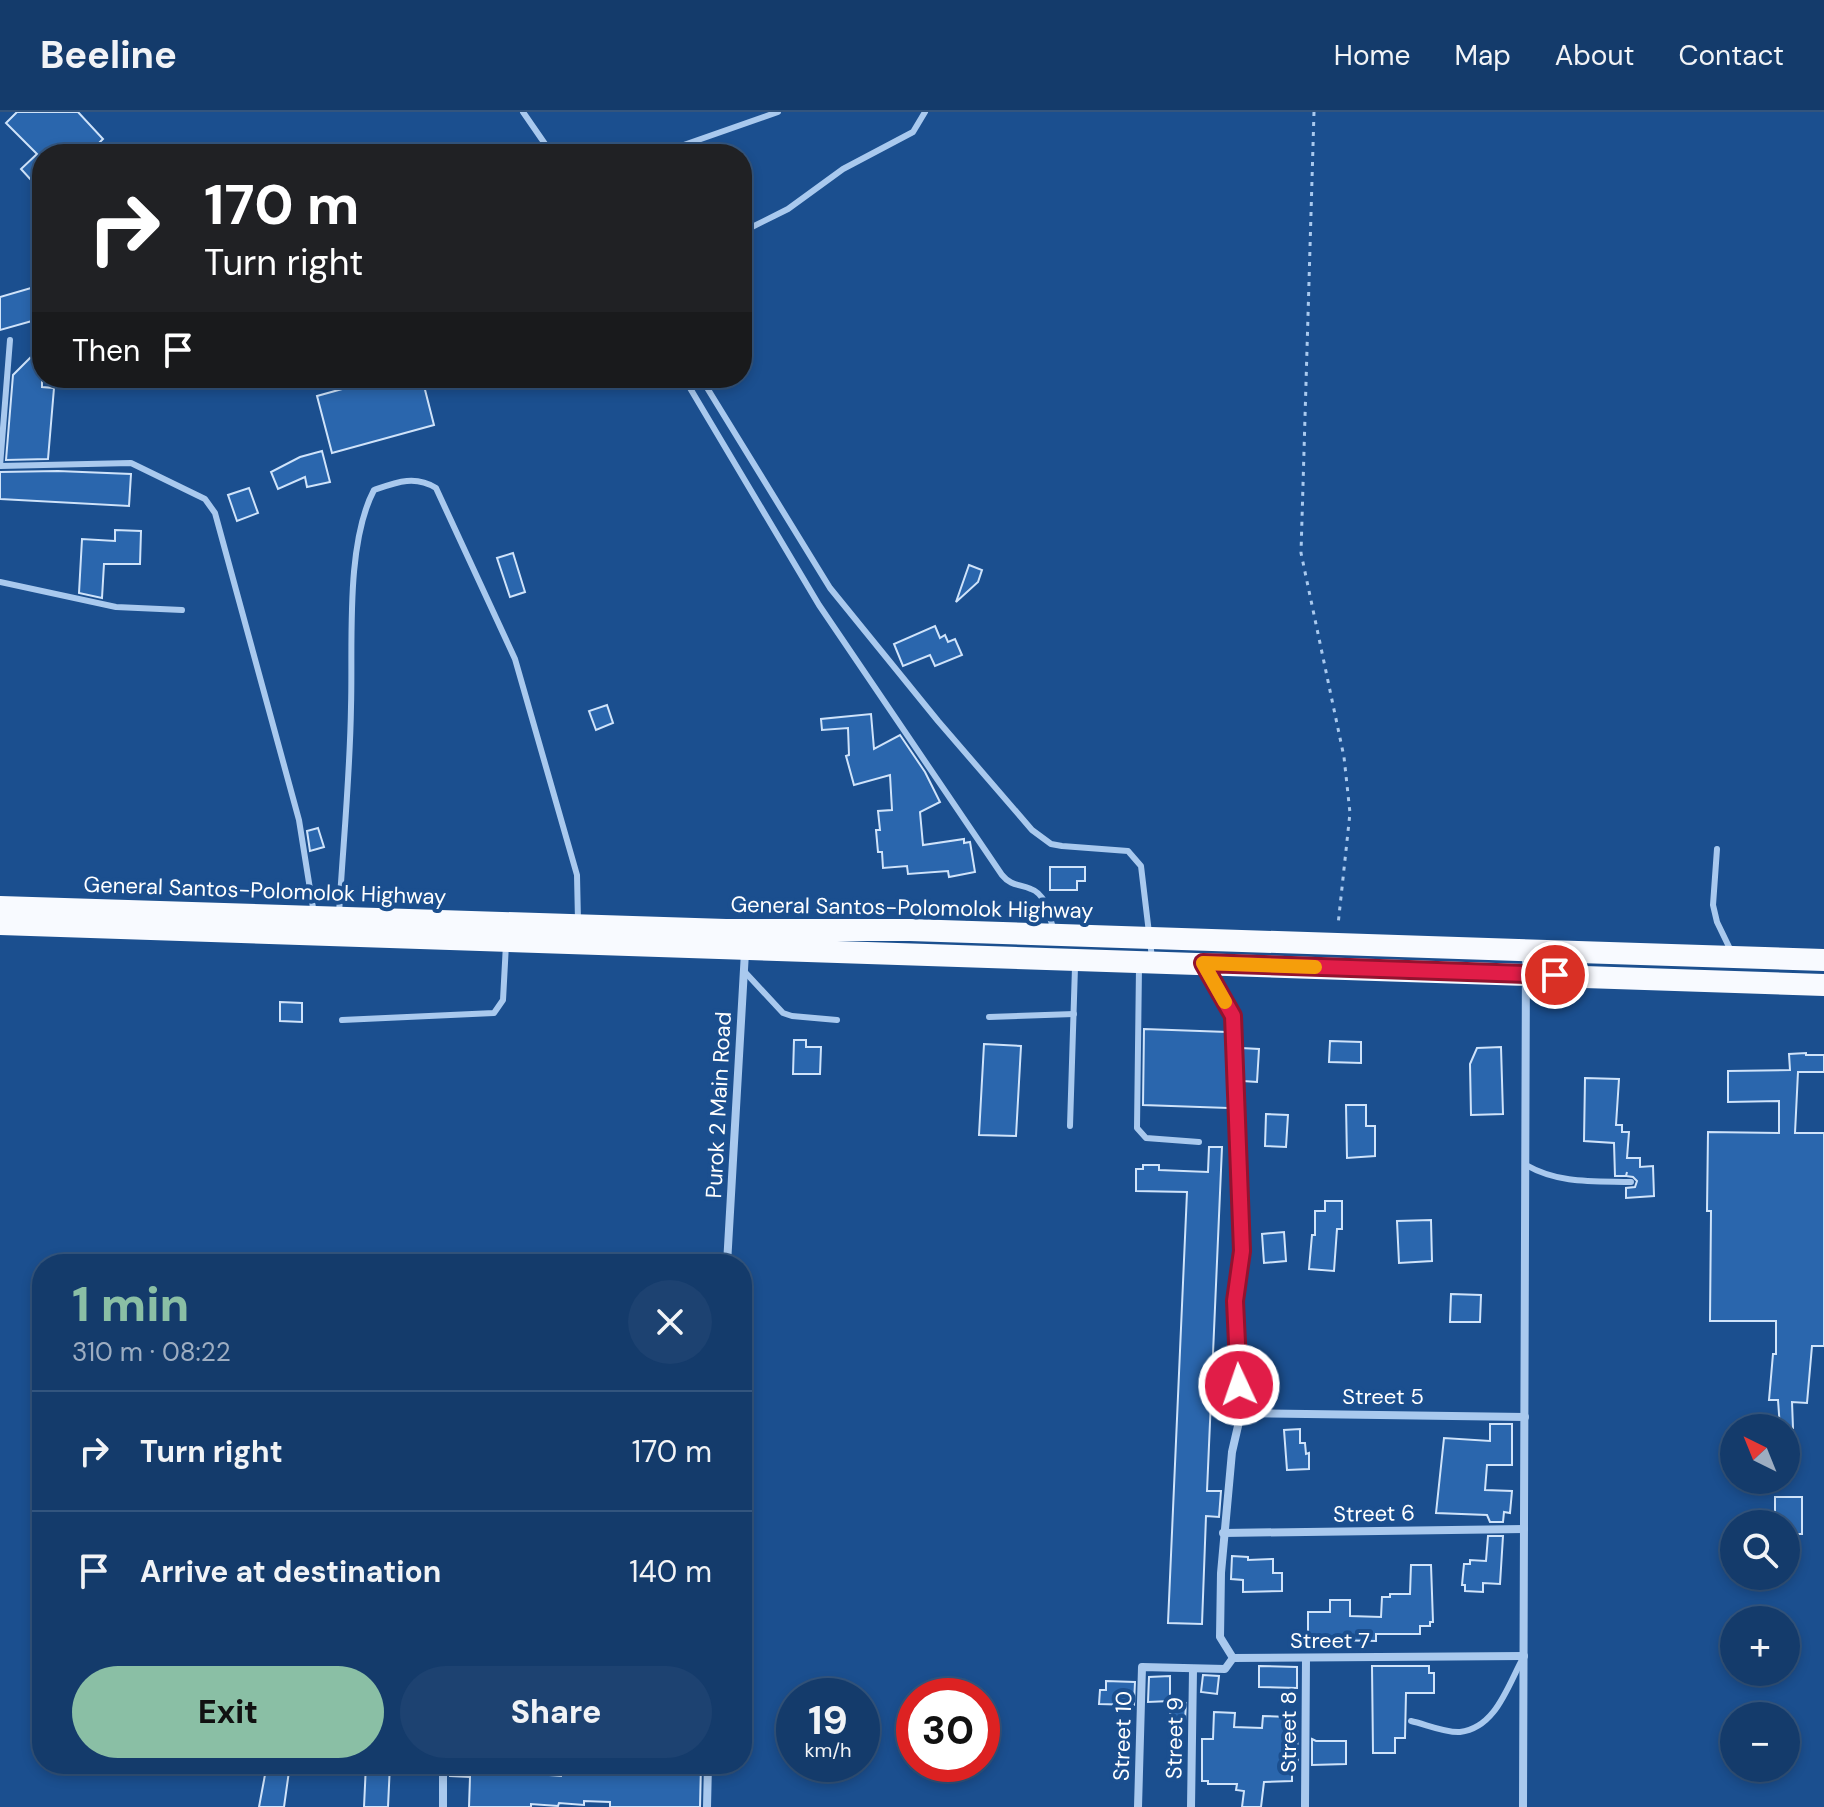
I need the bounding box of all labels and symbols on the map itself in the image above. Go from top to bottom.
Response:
street label: General Santos-Polomolok Highway [83,870,447,911]
street label: General Santos-Polomolok Highway [730,890,1094,925]
pin [1521,941,1589,1009]
street label: Purok 2 Main Road [699,1011,738,1199]
position arrow [1197,1343,1281,1427]
street label: Street 5 [1342,1382,1424,1411]
north arrow [1720,1414,1800,1494]
street label: Street 6 [1333,1498,1415,1529]
street label: Street 7 [1290,1626,1370,1655]
speed limit sign: 30 [896,1678,1000,1782]
street label: Street 10 [1106,1690,1139,1782]
street label: Street 8 [1274,1691,1303,1773]
street label: Street 9 [1159,1697,1190,1779]

